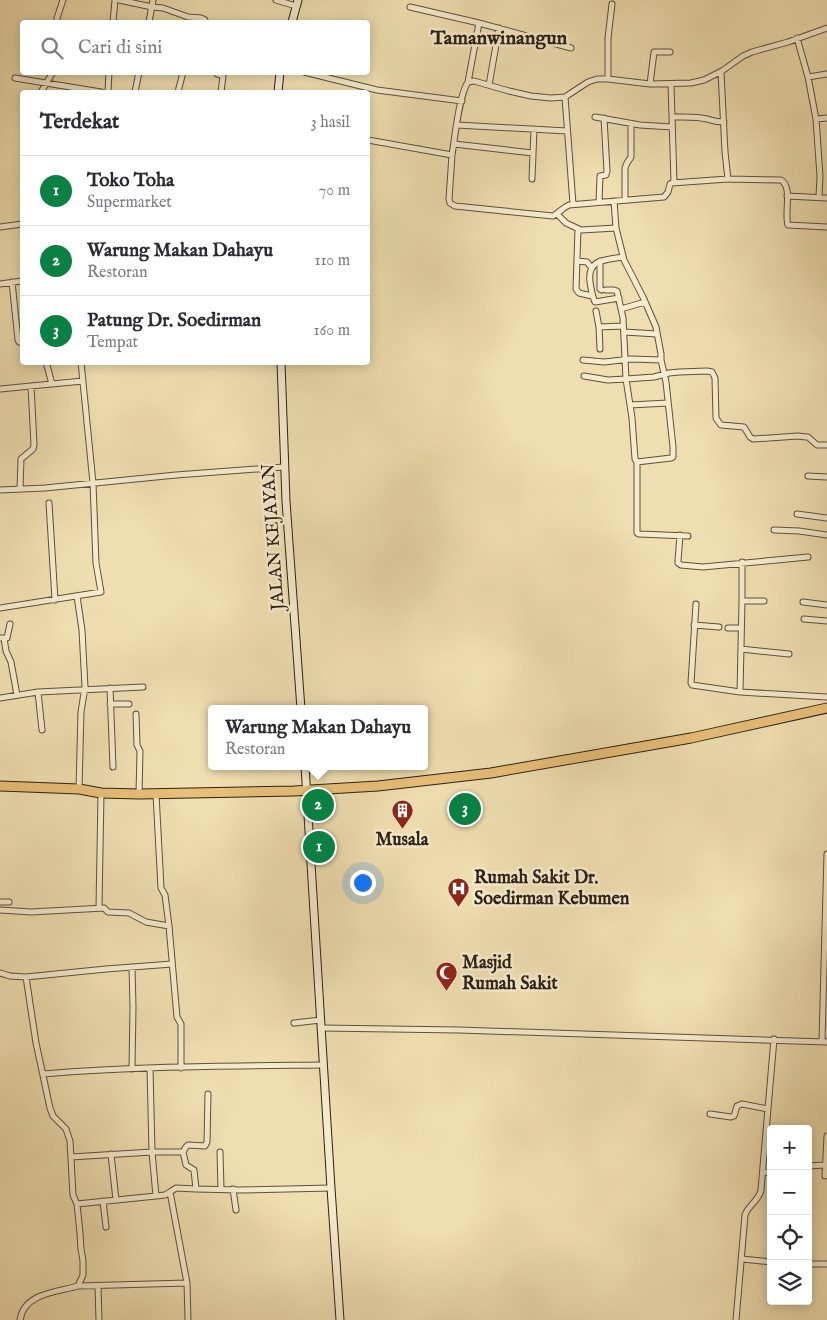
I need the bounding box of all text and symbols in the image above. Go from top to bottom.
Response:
search box [20,20,370,75]
district label: Tamanwinangun [430,26,568,51]
icon: search [38,34,66,62]
text: Cari di sini [78,36,162,60]
text: Terdekat [40,109,119,136]
text: 3 hasil [311,113,350,133]
text: Toko Toha [87,169,174,193]
text: 1 [53,181,59,201]
text: 70 m [319,181,350,201]
text: Supermarket [87,193,172,213]
text: Warung Makan Dahayu [87,239,273,263]
text: 2 [52,251,60,271]
text: 110 m [314,251,350,271]
text: Restoran [87,263,147,283]
text: Patung Dr. Soedirman [87,309,261,333]
text: 3 [53,321,59,341]
text: 160 m [314,321,350,341]
text: Tempat [87,333,138,353]
street label: JALAN KEJAYAN [257,462,291,613]
popup [208,705,428,770]
text: Warung Makan Dahayu [225,716,411,740]
text: Restoran [225,740,285,760]
pin: 2 [302,786,334,824]
pin: 3 [449,790,481,828]
building icon: Musala [390,798,414,829]
pin: 1 [303,828,335,866]
place label: Musala [376,829,430,852]
place label: Rumah Sakit Dr. Soedirman Kebumen [474,867,630,911]
your location [350,870,376,896]
hospital icon: Rumah Sakit Dr. Soedirman Kebumen [446,876,470,907]
place label: Masjid Rumah Sakit [462,952,559,996]
mosque icon: Masjid Rumah Sakit [434,961,458,992]
map controls [767,1125,812,1305]
button: + [767,1125,812,1170]
button: − [767,1170,812,1215]
button: locate [767,1215,812,1260]
button: layers [767,1260,812,1305]

